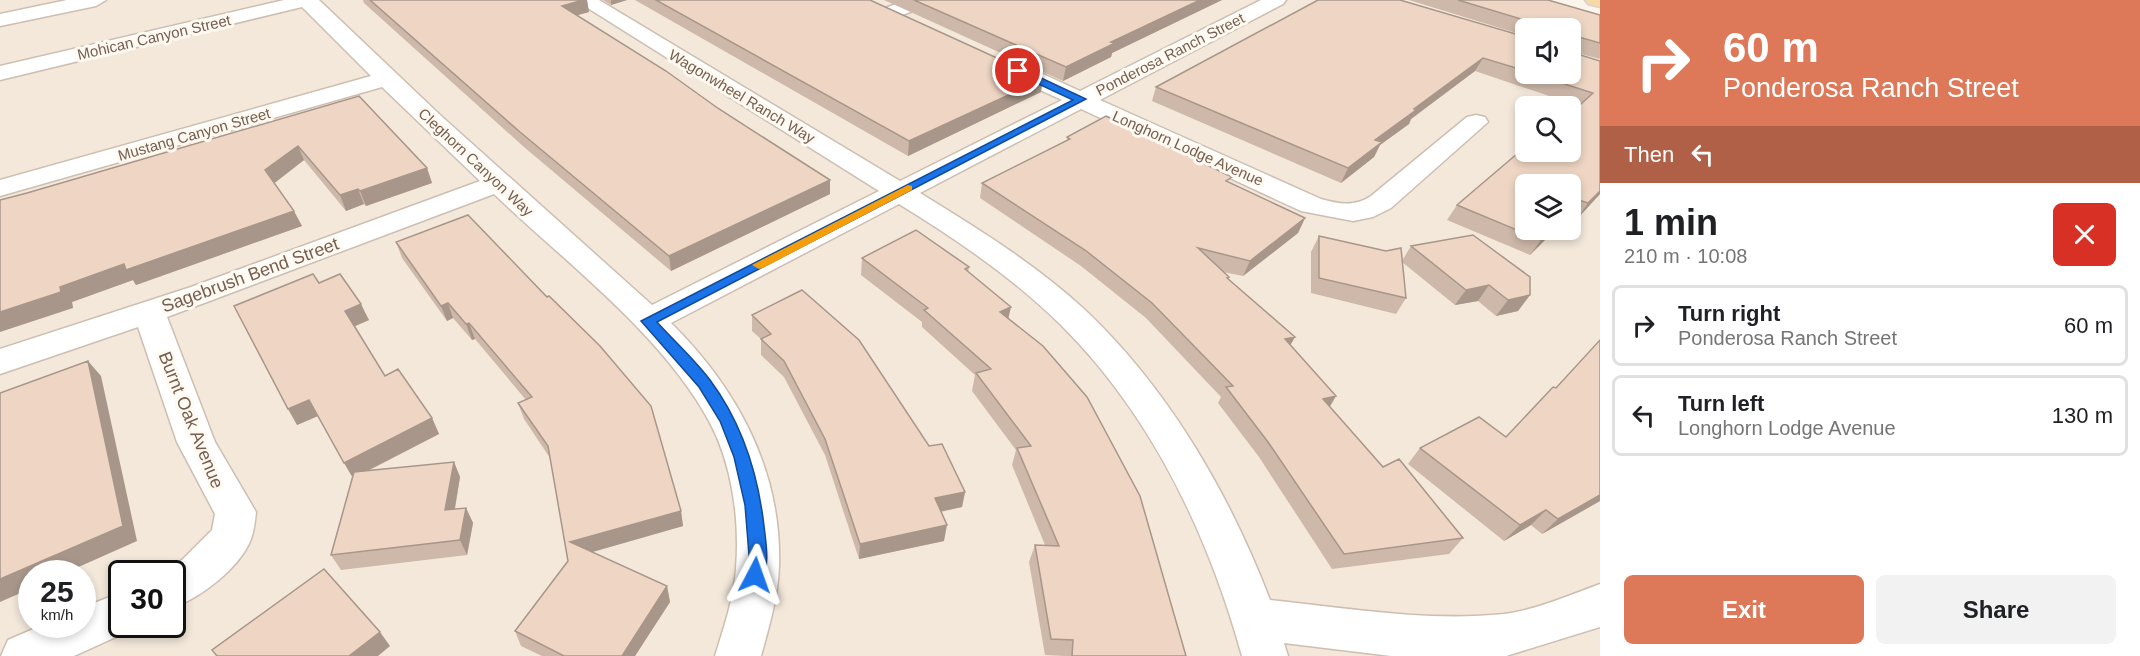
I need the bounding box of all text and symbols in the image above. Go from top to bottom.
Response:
street label: Ponderosa Ranch Street [1093,9,1248,99]
street label: Mohican Canyon Street [76,11,233,63]
map controls [1515,18,1581,240]
button: sound [1515,18,1581,84]
icon: right [1624,24,1702,102]
text: 60 m [1723,24,1819,71]
pin [992,45,1043,96]
street label: Wagonwheel Ranch Way [666,46,819,147]
icon: arrive [1001,54,1034,87]
text: Ponderosa Ranch Street [1723,73,2019,103]
button: search [1515,96,1581,162]
street label: Mustang Canyon Street [116,104,273,164]
street label: Cleghorn Canyon Way [415,105,537,220]
street label: Longhorn Lodge Avenue [1110,107,1266,189]
icon: left [1686,138,1719,171]
text: Then [1624,142,1674,167]
button: layers [1515,174,1581,240]
text: 1 min [1624,202,1718,243]
button: close [2053,203,2116,266]
street label: Sagebrush Bend Street [159,234,341,316]
text: 210 m · 10:08 [1624,245,1747,267]
text: Turn right [1678,301,1780,326]
icon: right [1627,309,1660,342]
text: 60 m [2064,313,2113,338]
text: Ponderosa Ranch Street [1678,327,1897,349]
street label: Burnt Oak Avenue [154,349,228,491]
text: Turn left [1678,391,1764,416]
icon: left [1627,399,1660,432]
text: 130 m [2052,403,2113,428]
text: Longhorn Lodge Avenue [1678,417,1896,439]
position arrow [723,543,787,607]
speed limit sign: 30 [108,560,186,638]
text: 25 [40,575,74,608]
button: Exit [1624,575,1864,644]
button: Share [1876,575,2116,644]
text: km/h [41,606,73,623]

